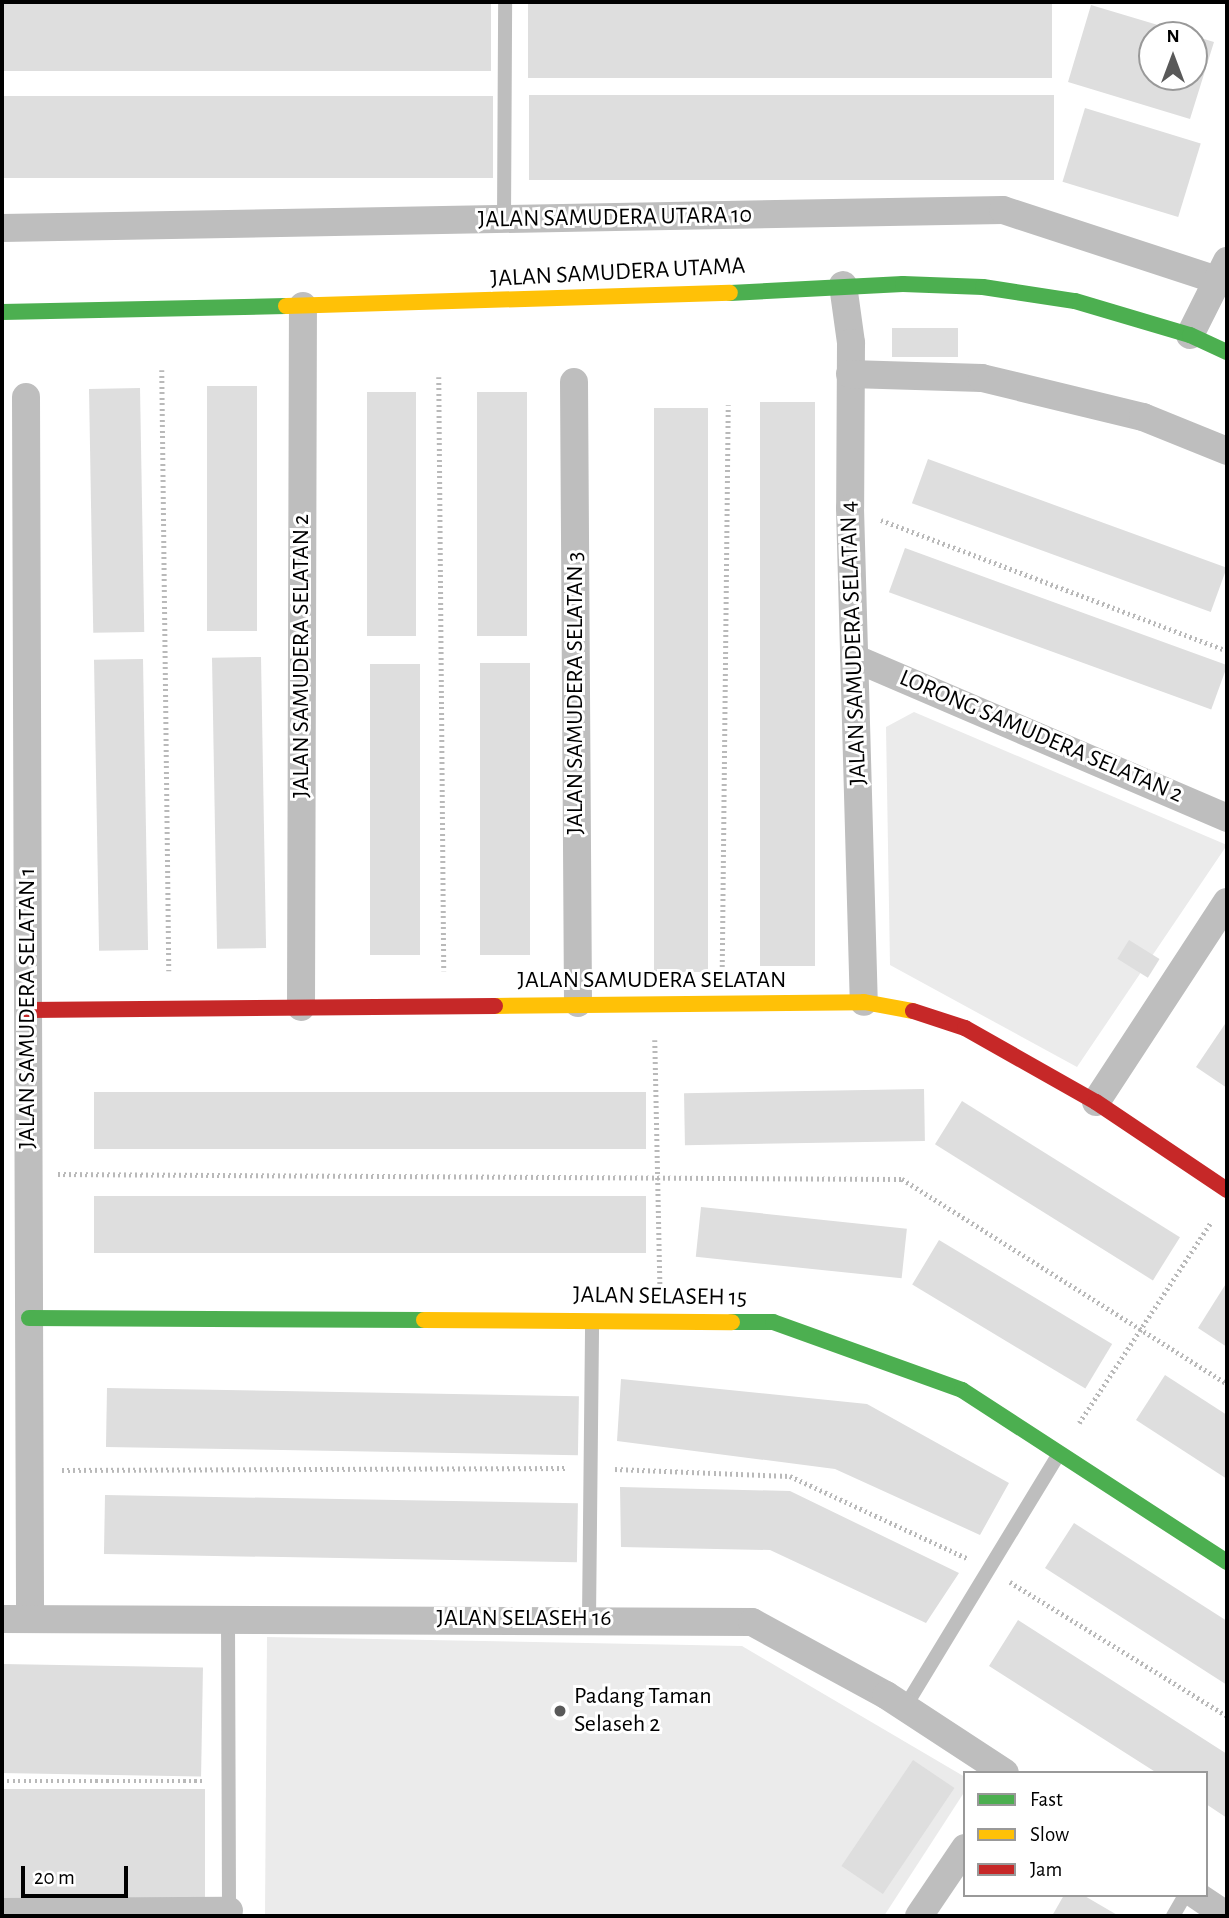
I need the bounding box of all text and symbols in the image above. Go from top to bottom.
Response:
north arrow [1138,21,1208,91]
text: N [1166,27,1180,46]
street label: JALAN SAMUDERA UTARA 10 [478,201,752,235]
street label: JALAN SAMUDERA UTAMA [490,252,746,294]
street label: JALAN SAMUDERA SELATAN 4 [835,500,873,786]
street label: JALAN SAMUDERA SELATAN 2 [288,514,316,798]
street label: JALAN SAMUDERA SELATAN 3 [562,552,590,834]
street label: LORONG SAMUDERA SELATAN 2 [895,664,1187,810]
street label: JALAN SAMUDERA SELATAN 1 [14,867,42,1149]
street label: JALAN SAMUDERA SELATAN [517,967,787,995]
street label: JALAN SELASEH 15 [573,1281,747,1313]
street label: JALAN SELASEH 16 [436,1605,612,1633]
place label: Padang Taman Selaseh 2 [574,1683,712,1739]
marker: Padang Taman Selaseh 2 [552,1703,568,1719]
legend [963,1771,1208,1897]
text: Fast [1030,1789,1063,1810]
text: Slow [1030,1824,1069,1845]
scale bar [24,1852,131,1896]
text: Jam [1030,1859,1062,1880]
text: 20 m [34,1867,75,1888]

